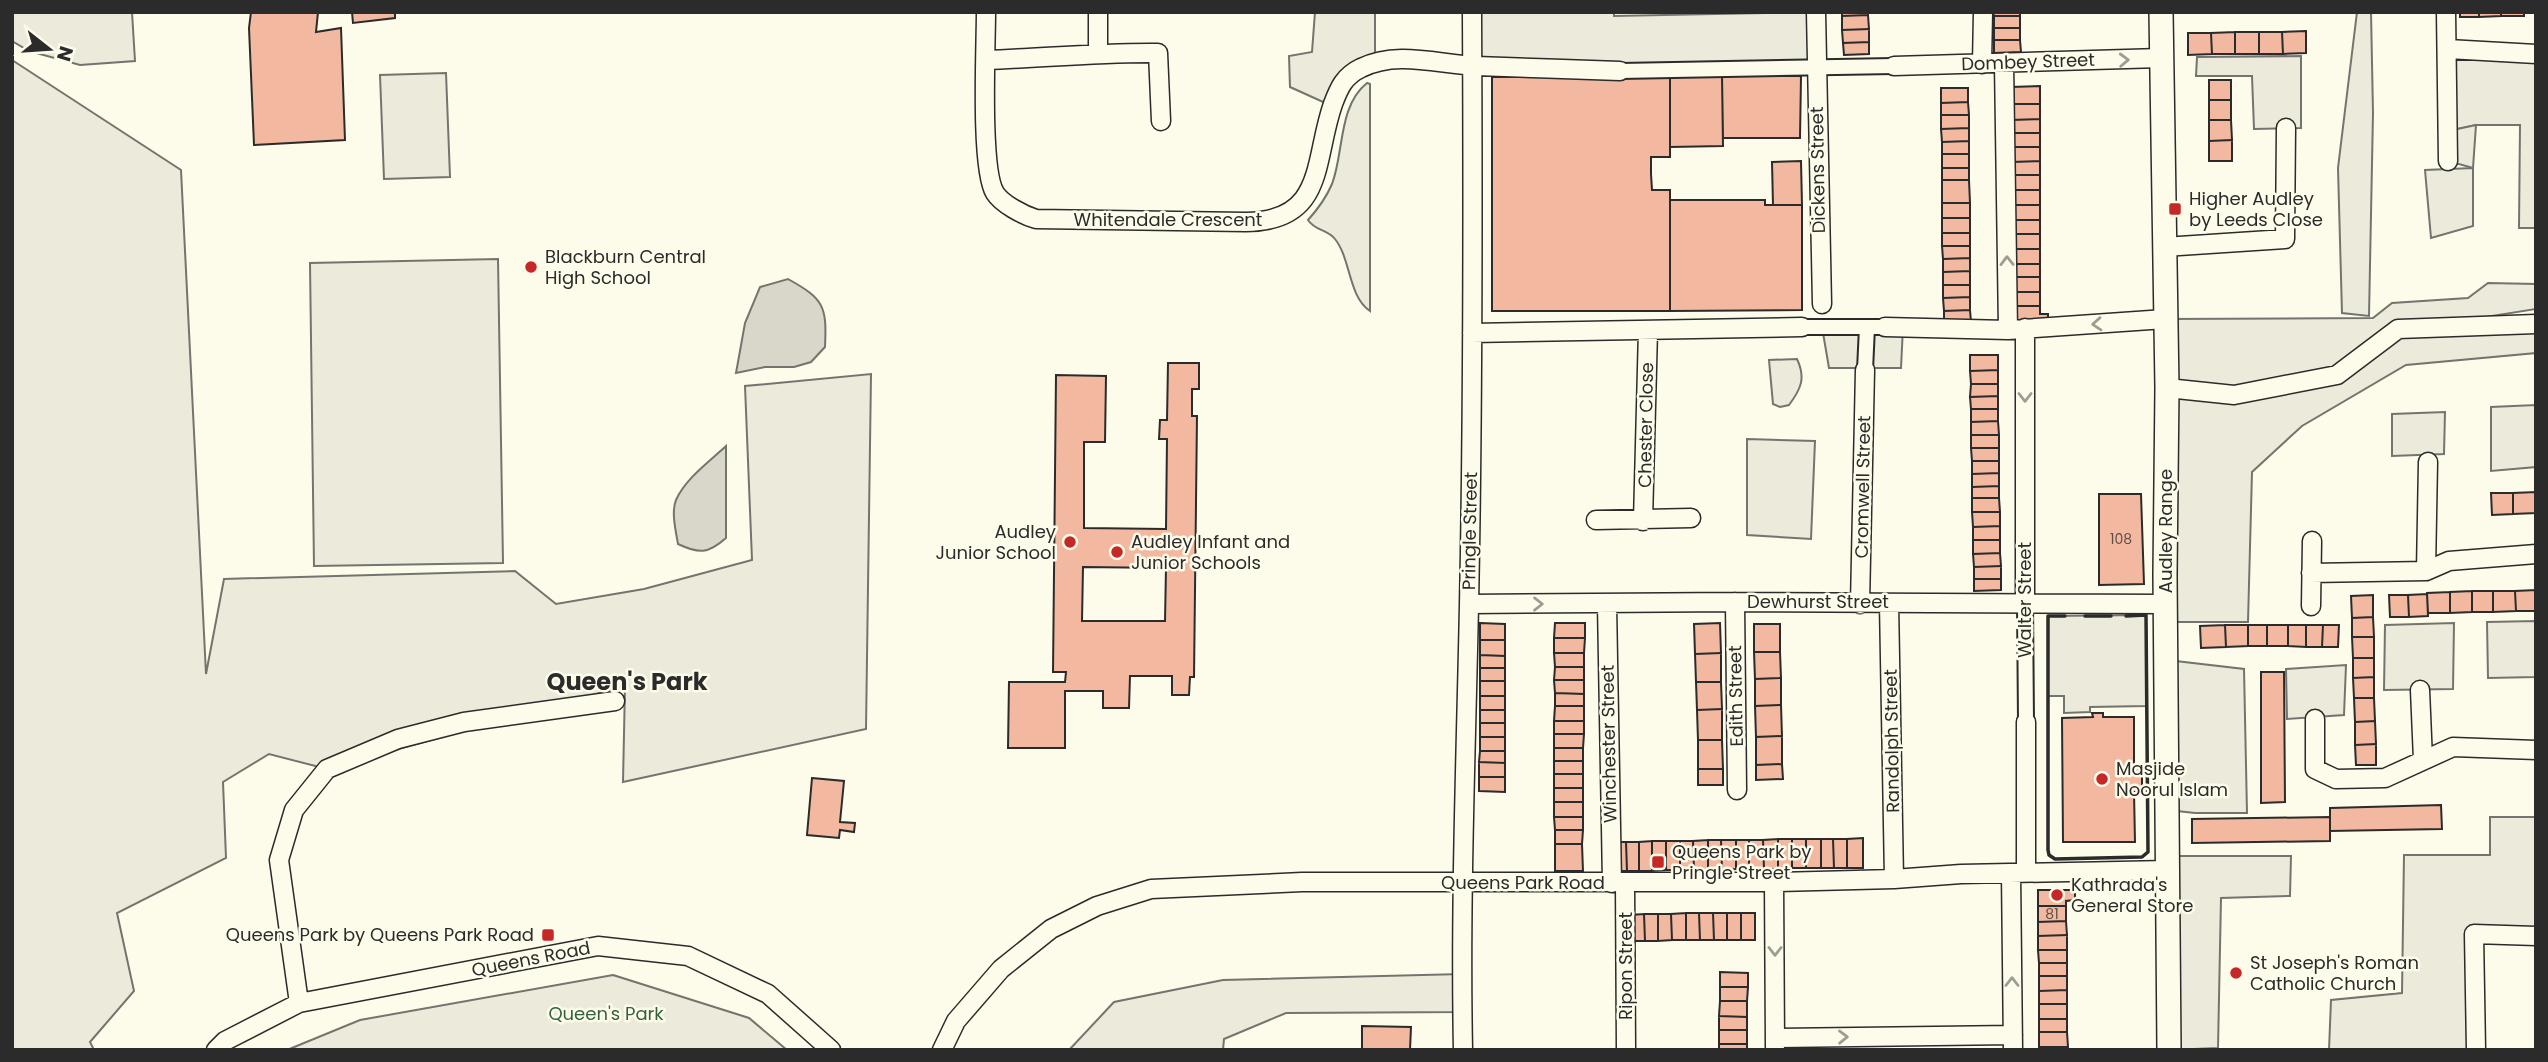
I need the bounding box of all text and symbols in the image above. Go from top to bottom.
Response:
north arrow [14,14,84,84]
text: N [50,43,80,65]
street label: Dombey Street [1961,47,2095,76]
one-way arrow [2119,52,2130,67]
street label: Dickens Street [1804,106,1831,234]
place label: Higher Audley by Leeds Close [2189,186,2323,232]
marker: Higher Audley by Leeds Close [2167,201,2183,217]
street label: Whitendale Crescent [1074,207,1262,232]
place label: Blackburn Central High School [545,244,706,290]
one-way arrow [1999,256,2015,266]
marker: Blackburn Central High School [523,259,539,275]
one-way arrow [2092,316,2103,331]
street label: Chester Close [1632,362,1659,488]
one-way arrow [2017,392,2033,402]
street label: Cromwell Street [1849,415,1876,559]
street label: Audley Range [2153,469,2178,593]
street label: Pringle Street [1456,472,1483,590]
place label: Audley Junior School [935,519,1056,565]
place label: Audley Infant and Junior Schools [1131,529,1290,575]
house number: 108 [2110,529,2132,549]
marker: Audley Junior School [1062,534,1078,550]
street label: Walter Street [2012,542,2037,658]
marker: Audley Infant and Junior Schools [1109,544,1125,560]
street label: Dewhurst Street [1747,589,1889,614]
one-way arrow [1533,596,1543,612]
street label: Edith Street [1722,645,1749,747]
district label: Queen's Park [547,665,708,698]
street label: Winchester Street [1595,665,1622,823]
street label: Randolph Street [1878,669,1905,813]
place label: Masjide Noorul Islam [2116,756,2228,802]
marker: Masjide Noorul Islam [2094,771,2110,787]
place label: Queens Park by Pringle Street [1672,839,1811,885]
marker: Queens Park by Pringle Street [1650,854,1666,870]
street label: Queens Park Road [1441,870,1605,895]
place label: Kathrada's General Store [2071,872,2193,918]
marker: Kathrada's General Store [2049,887,2065,903]
house number: 81 [2045,904,2059,924]
street label: Ripon Street [1613,912,1638,1020]
place label: Queens Park by Queens Park Road [226,922,534,947]
marker: Queens Park by Queens Park Road [540,927,556,943]
street label: Queens Road [469,935,592,982]
one-way arrow [1767,946,1783,956]
place label: St Joseph's Roman Catholic Church [2250,950,2419,996]
marker: St Joseph's Roman Catholic Church [2228,965,2244,981]
one-way arrow [2004,976,2020,986]
park label: Queen's Park [548,1001,664,1026]
one-way arrow [1839,1029,1849,1045]

